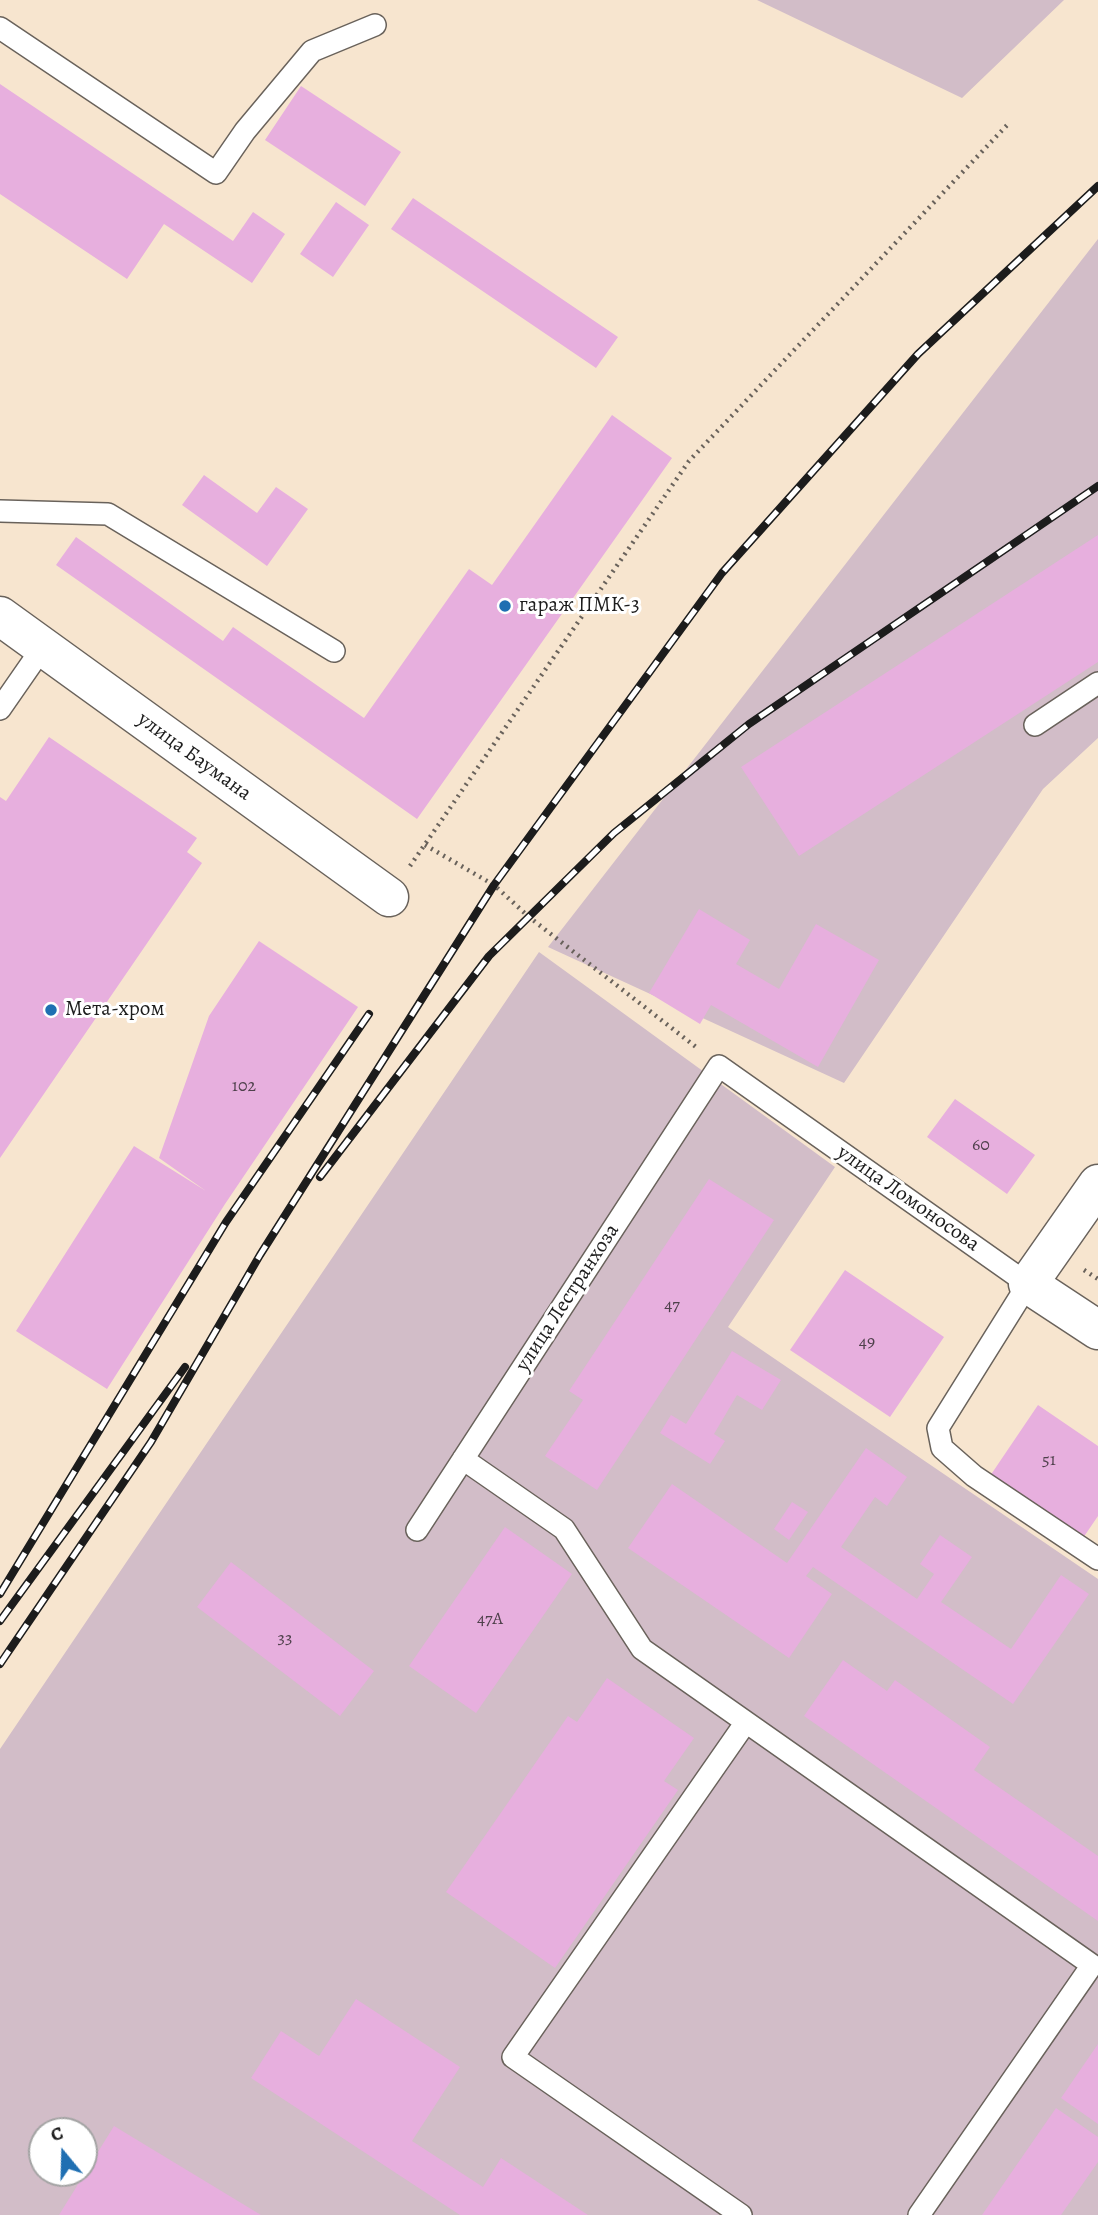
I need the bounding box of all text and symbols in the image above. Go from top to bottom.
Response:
place label: гараж ПМК-3 [519,593,640,619]
marker: гараж ПМК-3 [497,598,513,614]
street label: улица Баумана [132,707,256,807]
place label: Мета-хром [65,997,165,1023]
marker: Мета-хром [43,1002,59,1018]
house number: 102 [232,1076,256,1098]
house number: 60 [972,1135,990,1157]
street label: улица Ломоносова [832,1140,984,1258]
street label: улица Лестранхоза [511,1219,625,1377]
house number: 47 [664,1295,680,1317]
house number: 49 [859,1332,875,1354]
house number: 51 [1042,1450,1056,1472]
house number: 47А [477,1609,503,1631]
house number: 33 [278,1628,292,1650]
north arrow [28,2117,98,2187]
text: С [47,2120,67,2148]

